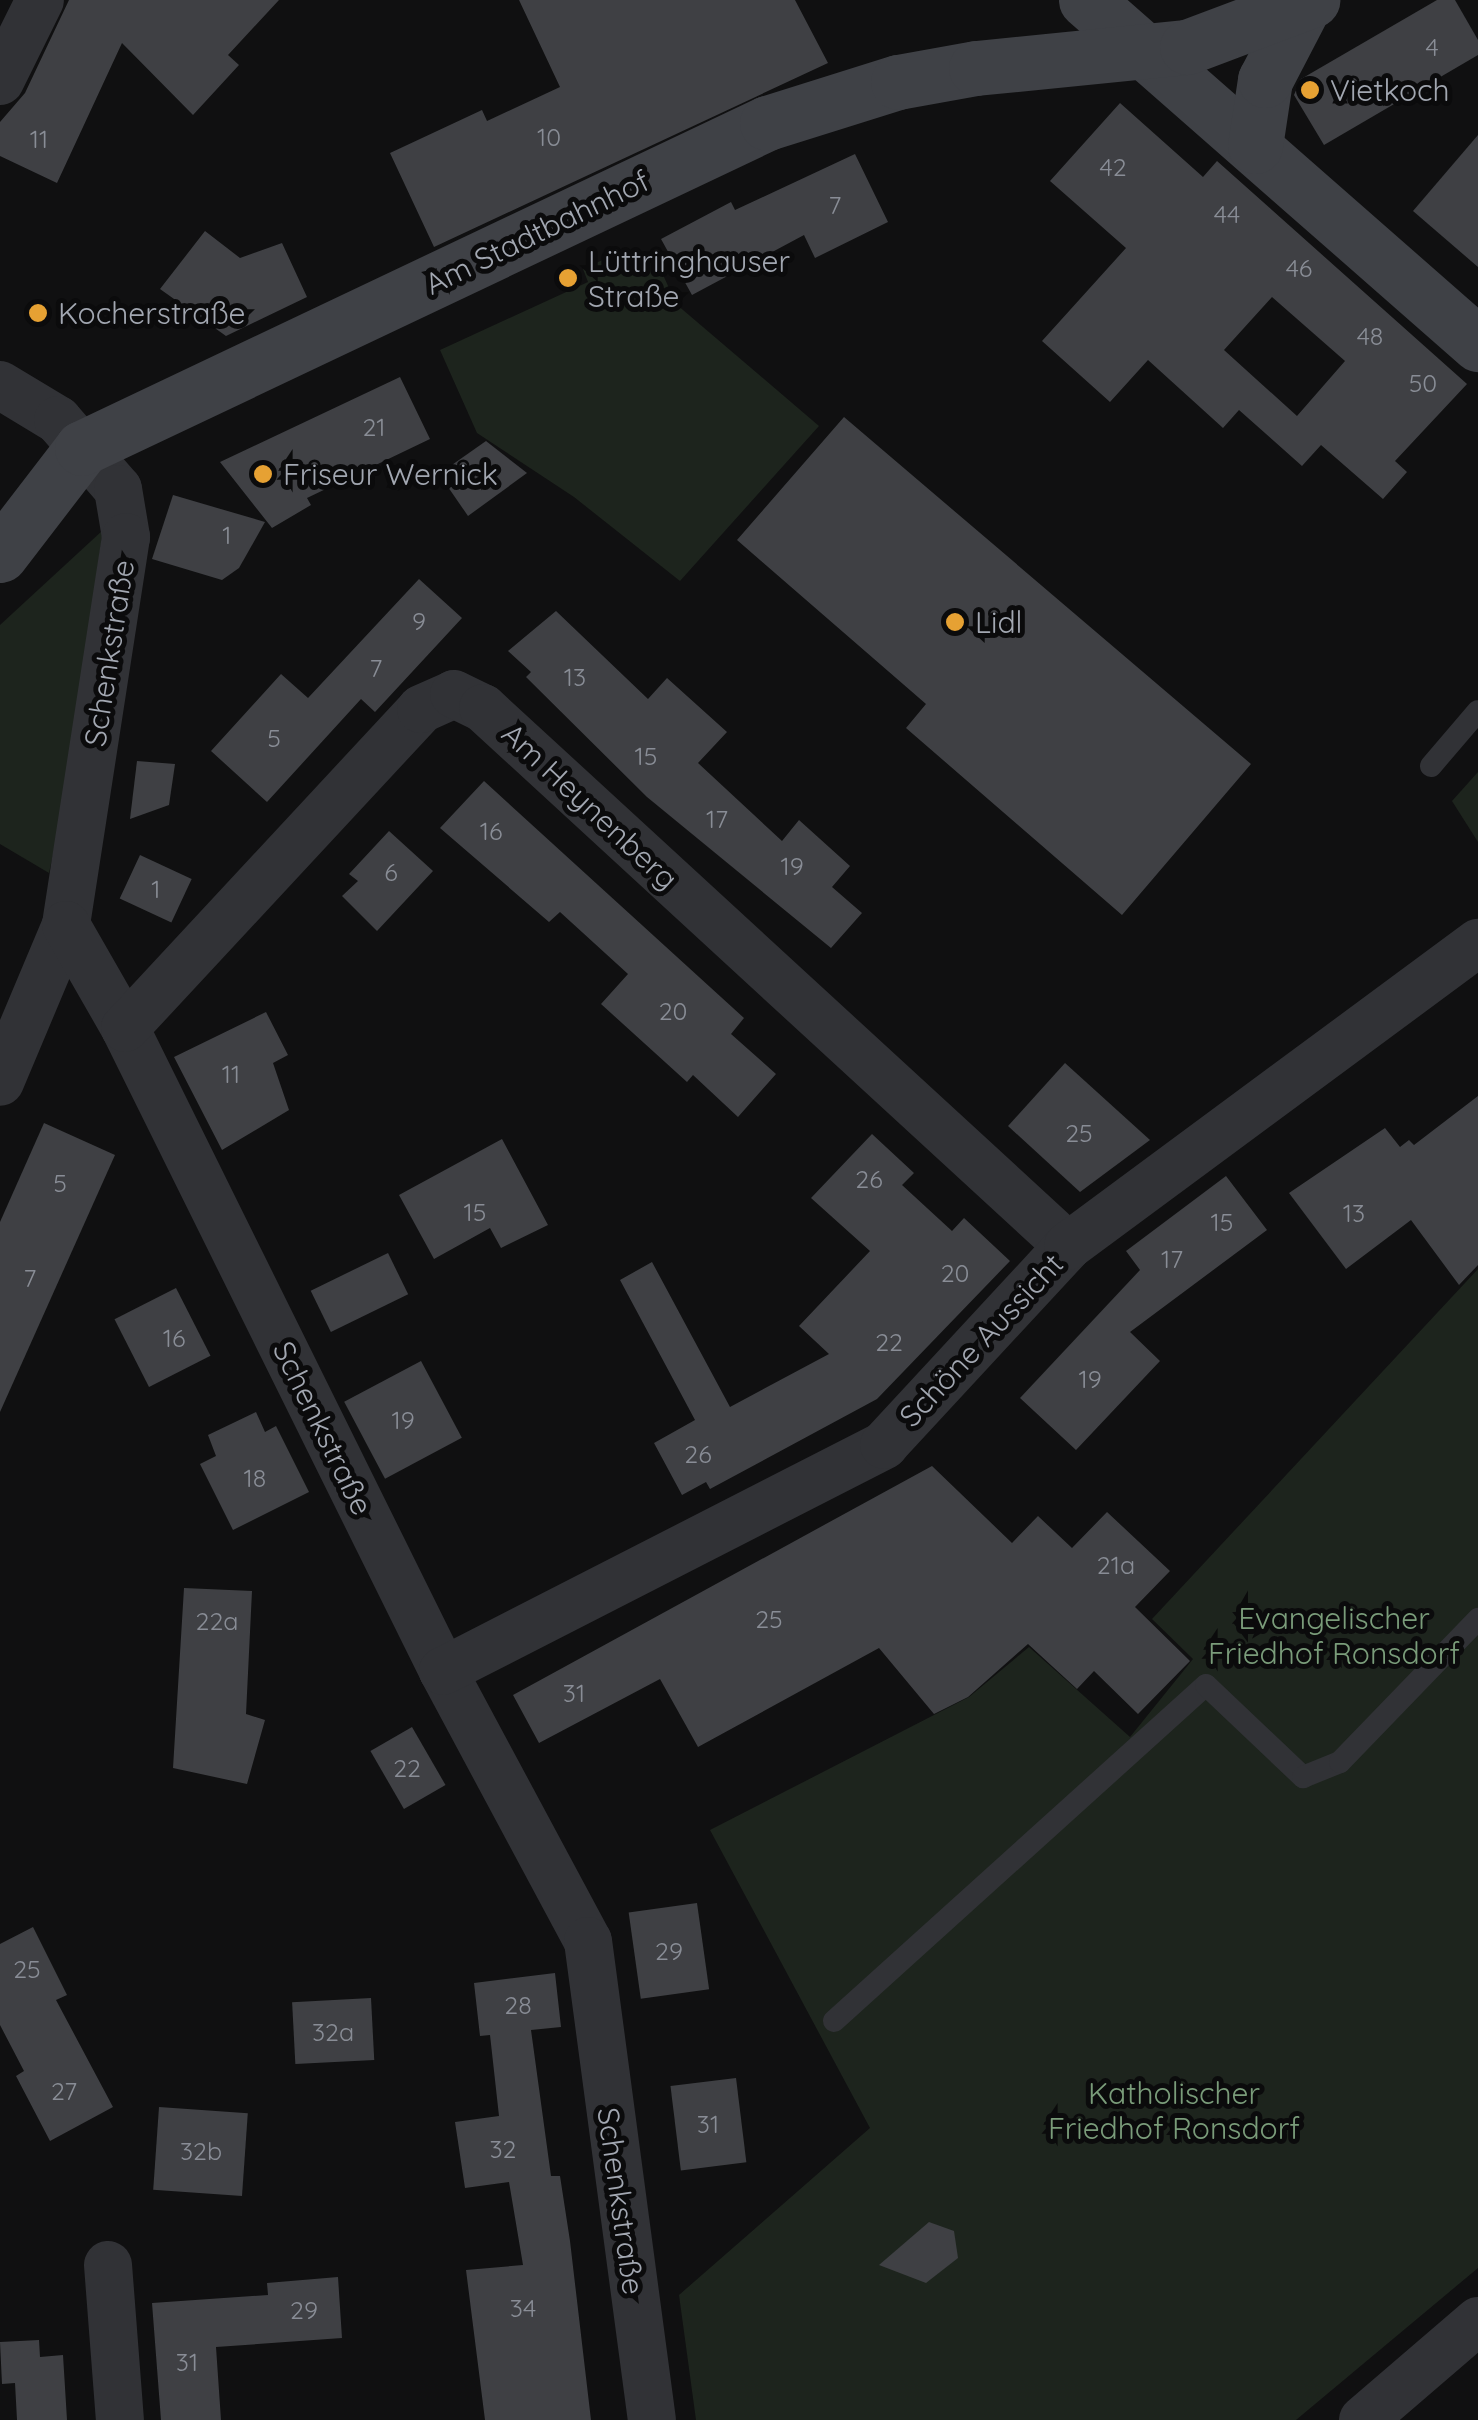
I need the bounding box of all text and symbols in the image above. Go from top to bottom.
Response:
house number: 4 [1425,32,1439,62]
place label: Vietkoch [1330,72,1450,108]
marker: Vietkoch [1299,79,1321,101]
house number: 10 [537,122,561,152]
house number: 11 [30,124,48,154]
house number: 42 [1099,152,1127,182]
street label: Am Stadtbahnhof [419,162,655,302]
house number: 7 [829,190,841,220]
house number: 44 [1214,199,1240,229]
place label: Lüttringhauser Straße [588,243,790,314]
house number: 46 [1286,253,1312,283]
marker: Lüttringhauser Straße [557,267,579,289]
place label: Kocherstraße [58,295,246,331]
marker: Kocherstraße [27,302,49,324]
house number: 48 [1357,321,1383,351]
house number: 50 [1409,368,1437,398]
house number: 21 [362,412,386,442]
place label: Friseur Wernick [283,456,498,492]
marker: Friseur Wernick [252,463,274,485]
house number: 1 [222,520,232,550]
street label: Schenkstraße [76,557,142,749]
place label: Lidl [975,604,1022,640]
house number: 9 [412,606,426,636]
marker: Lidl [944,611,966,633]
house number: 7 [370,653,382,683]
house number: 13 [564,662,586,692]
street label: Am Heynenberg [495,715,685,897]
house number: 5 [267,723,281,753]
house number: 15 [635,741,657,771]
house number: 17 [706,804,728,834]
house number: 16 [480,816,502,846]
house number: 19 [780,851,804,881]
house number: 6 [384,857,398,887]
house number: 1 [151,874,161,904]
house number: 20 [659,996,687,1026]
house number: 11 [222,1059,240,1089]
house number: 25 [1065,1118,1093,1148]
house number: 26 [855,1164,883,1194]
house number: 5 [53,1168,67,1198]
house number: 15 [464,1197,486,1227]
house number: 13 [1343,1198,1365,1228]
house number: 15 [1211,1207,1233,1237]
house number: 17 [1161,1244,1183,1274]
street label: Schöne Aussicht [892,1246,1070,1434]
house number: 20 [941,1258,969,1288]
house number: 7 [24,1263,36,1293]
house number: 16 [163,1323,185,1353]
house number: 22 [875,1327,903,1357]
street label: Schenkstraße [266,1335,380,1521]
house number: 19 [1078,1364,1102,1394]
house number: 19 [391,1405,415,1435]
house number: 26 [684,1439,712,1469]
house number: 18 [244,1463,266,1493]
house number: 21a [1097,1550,1135,1580]
park label: Evangelischer Friedhof Ronsdorf [1208,1600,1460,1670]
house number: 25 [755,1604,783,1634]
house number: 22a [196,1606,238,1636]
house number: 31 [563,1678,585,1708]
house number: 22 [393,1753,421,1783]
house number: 29 [655,1936,683,1966]
house number: 25 [13,1954,41,1984]
house number: 28 [504,1990,532,2020]
house number: 32a [312,2017,354,2047]
park label: Katholischer Friedhof Ronsdorf [1048,2075,1300,2146]
house number: 27 [51,2076,77,2106]
street label: Schenkstraße [590,2105,652,2297]
house number: 31 [697,2109,719,2139]
house number: 32 [490,2134,516,2164]
house number: 32b [180,2136,222,2166]
house number: 34 [510,2293,536,2323]
house number: 29 [290,2295,318,2325]
house number: 31 [176,2347,198,2377]

